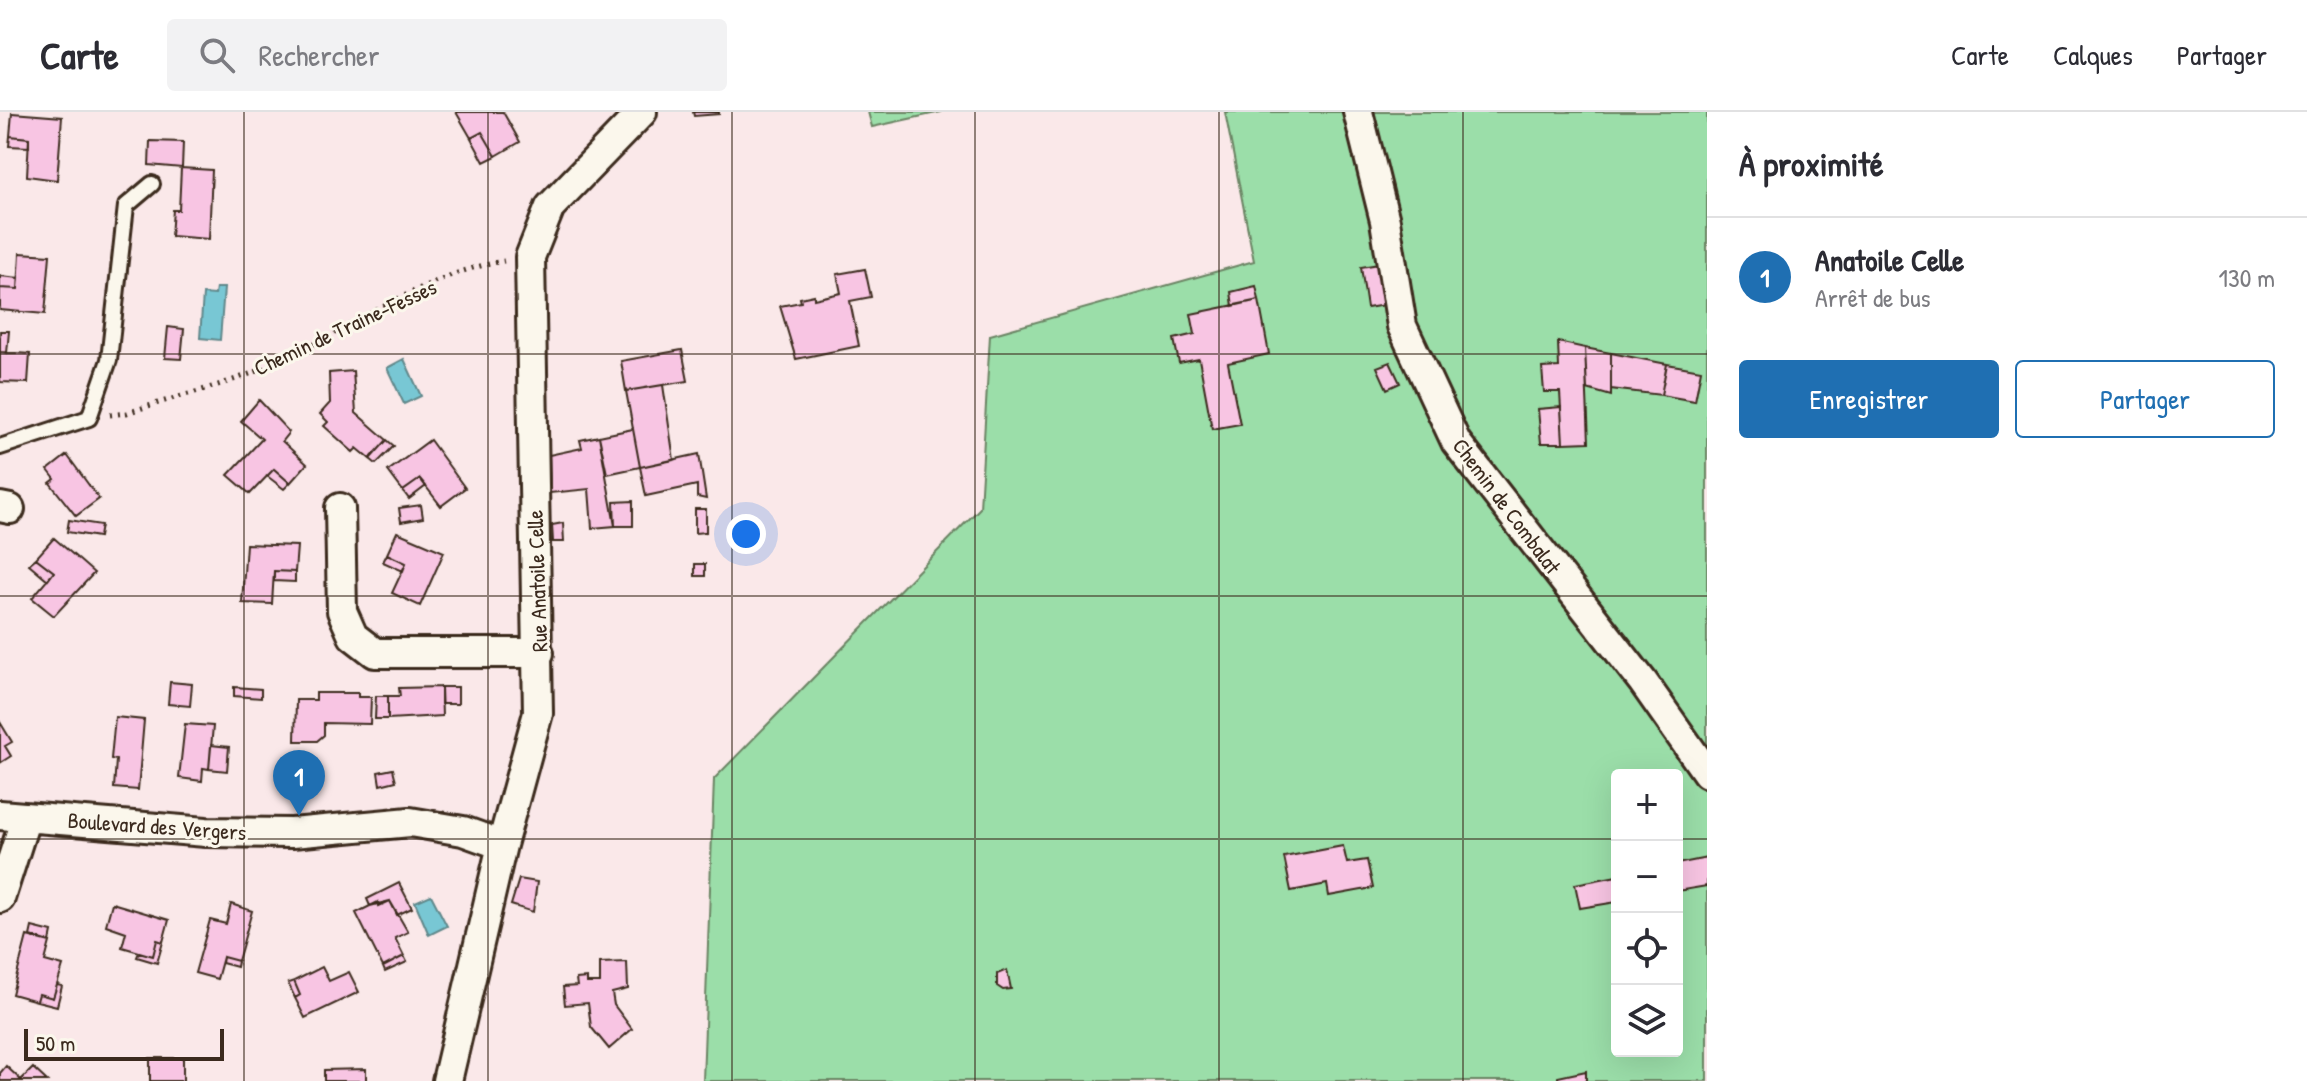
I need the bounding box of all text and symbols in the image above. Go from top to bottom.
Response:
search box [167,19,727,91]
text: Carte [40,29,119,81]
icon: search [195,33,239,77]
text: Rechercher [259,35,380,75]
text: Carte [1951,36,2009,74]
text: Calques [2053,36,2133,74]
text: Partager [2177,36,2267,74]
text: À proximité [1739,141,1884,187]
text: Anatoile Celle [1815,240,1964,280]
text: 1 [1760,260,1770,295]
text: 130 m [2219,260,2275,295]
street label: Chemin de Traine-Fesses [249,271,441,383]
text: Arrêt de bus [1815,280,1931,315]
button: Enregistrer [1739,360,1999,438]
button: Partager [2015,360,2275,438]
street label: Chemin de Combalat [1446,432,1568,580]
street label: Rue Anatoile Celle [520,509,554,652]
your location [726,514,766,554]
pin: 1 [273,750,325,816]
map controls [1611,769,1683,1057]
button: + [1611,769,1683,841]
street label: Boulevard des Vergers [67,805,247,847]
button: − [1611,841,1683,913]
button: locate [1611,913,1683,985]
button: layers [1611,985,1683,1057]
scale bar [24,1025,224,1061]
text: 50 m [36,1028,75,1058]

